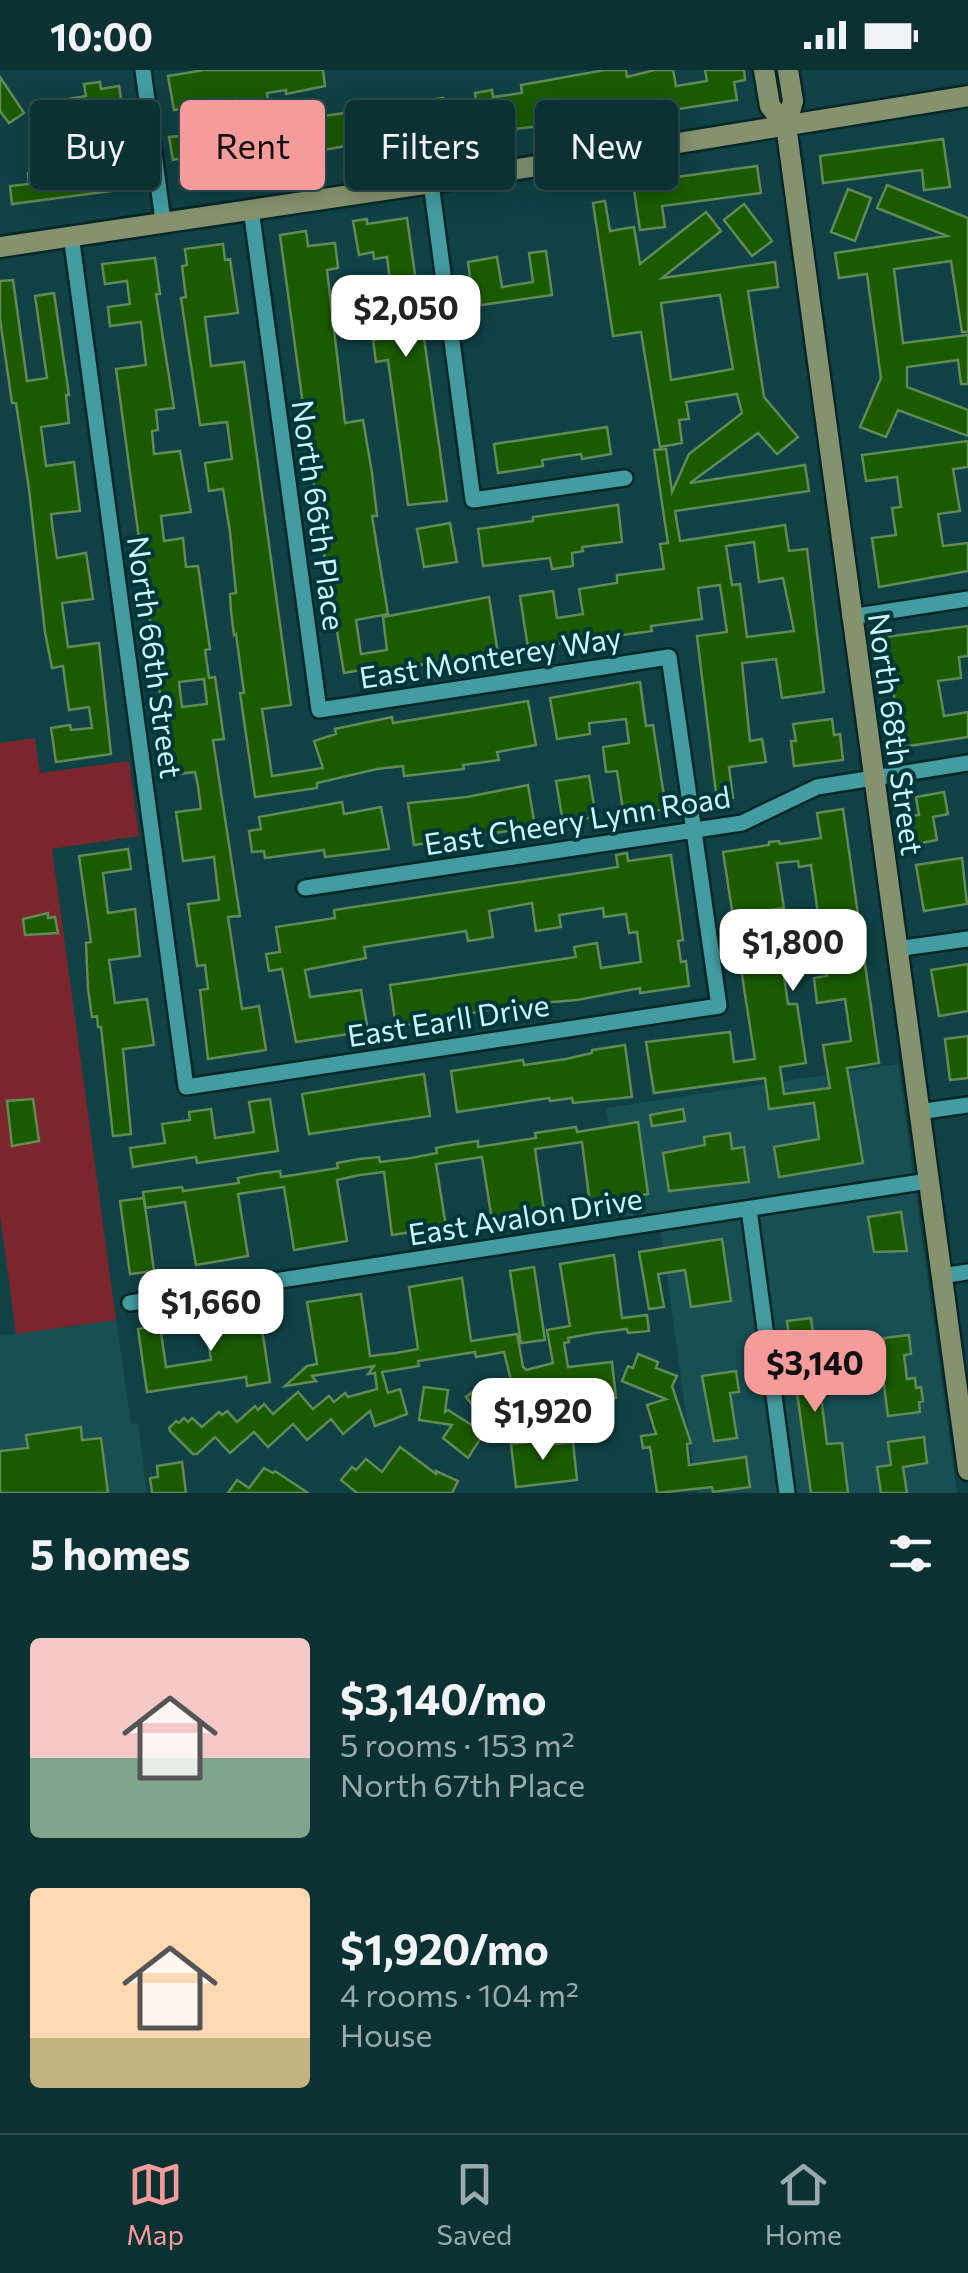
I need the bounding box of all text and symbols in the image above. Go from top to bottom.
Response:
text: 10:00 [50,12,153,59]
chip: Buy [30,100,160,190]
chip: Rent [180,100,325,190]
chip: Filters [345,100,515,190]
chip: New [535,100,678,190]
pin: $2,050 [325,275,487,360]
text: $2,050 [353,287,459,327]
street label: North 66th Place [286,397,354,633]
street label: North 66th Street [121,534,191,780]
street label: North 68th Street [862,611,932,857]
street label: East Monterey Way [356,617,624,695]
street label: East Cheery Lynn Road [421,776,733,862]
pin: $1,800 [712,909,874,994]
text: $1,800 [742,921,844,961]
street label: East Earll Drive [344,985,552,1053]
street label: East Avalon Drive [405,1178,645,1252]
pin: $1,660 [130,1269,292,1354]
text: $1,660 [160,1281,262,1321]
pin: $3,140 [734,1330,896,1415]
text: $3,140 [766,1342,864,1382]
pin: $1,920 [462,1378,624,1463]
text: $1,920 [493,1390,593,1430]
icon: filters [883,1526,938,1581]
text: 5 homes [30,1527,190,1579]
text: $3,140/mo [340,1672,547,1724]
icon: home [110,1678,230,1798]
text: 5 rooms · 153 m² [340,1724,575,1764]
text: North 67th Place [340,1764,585,1804]
text: $1,920/mo [340,1922,549,1974]
icon: home [110,1928,230,2048]
text: 4 rooms · 104 m² [340,1974,579,2014]
text: House [340,2014,432,2054]
tab: Map [126,2157,184,2251]
tab: Saved [437,2157,512,2251]
tab: Home [765,2157,842,2251]

